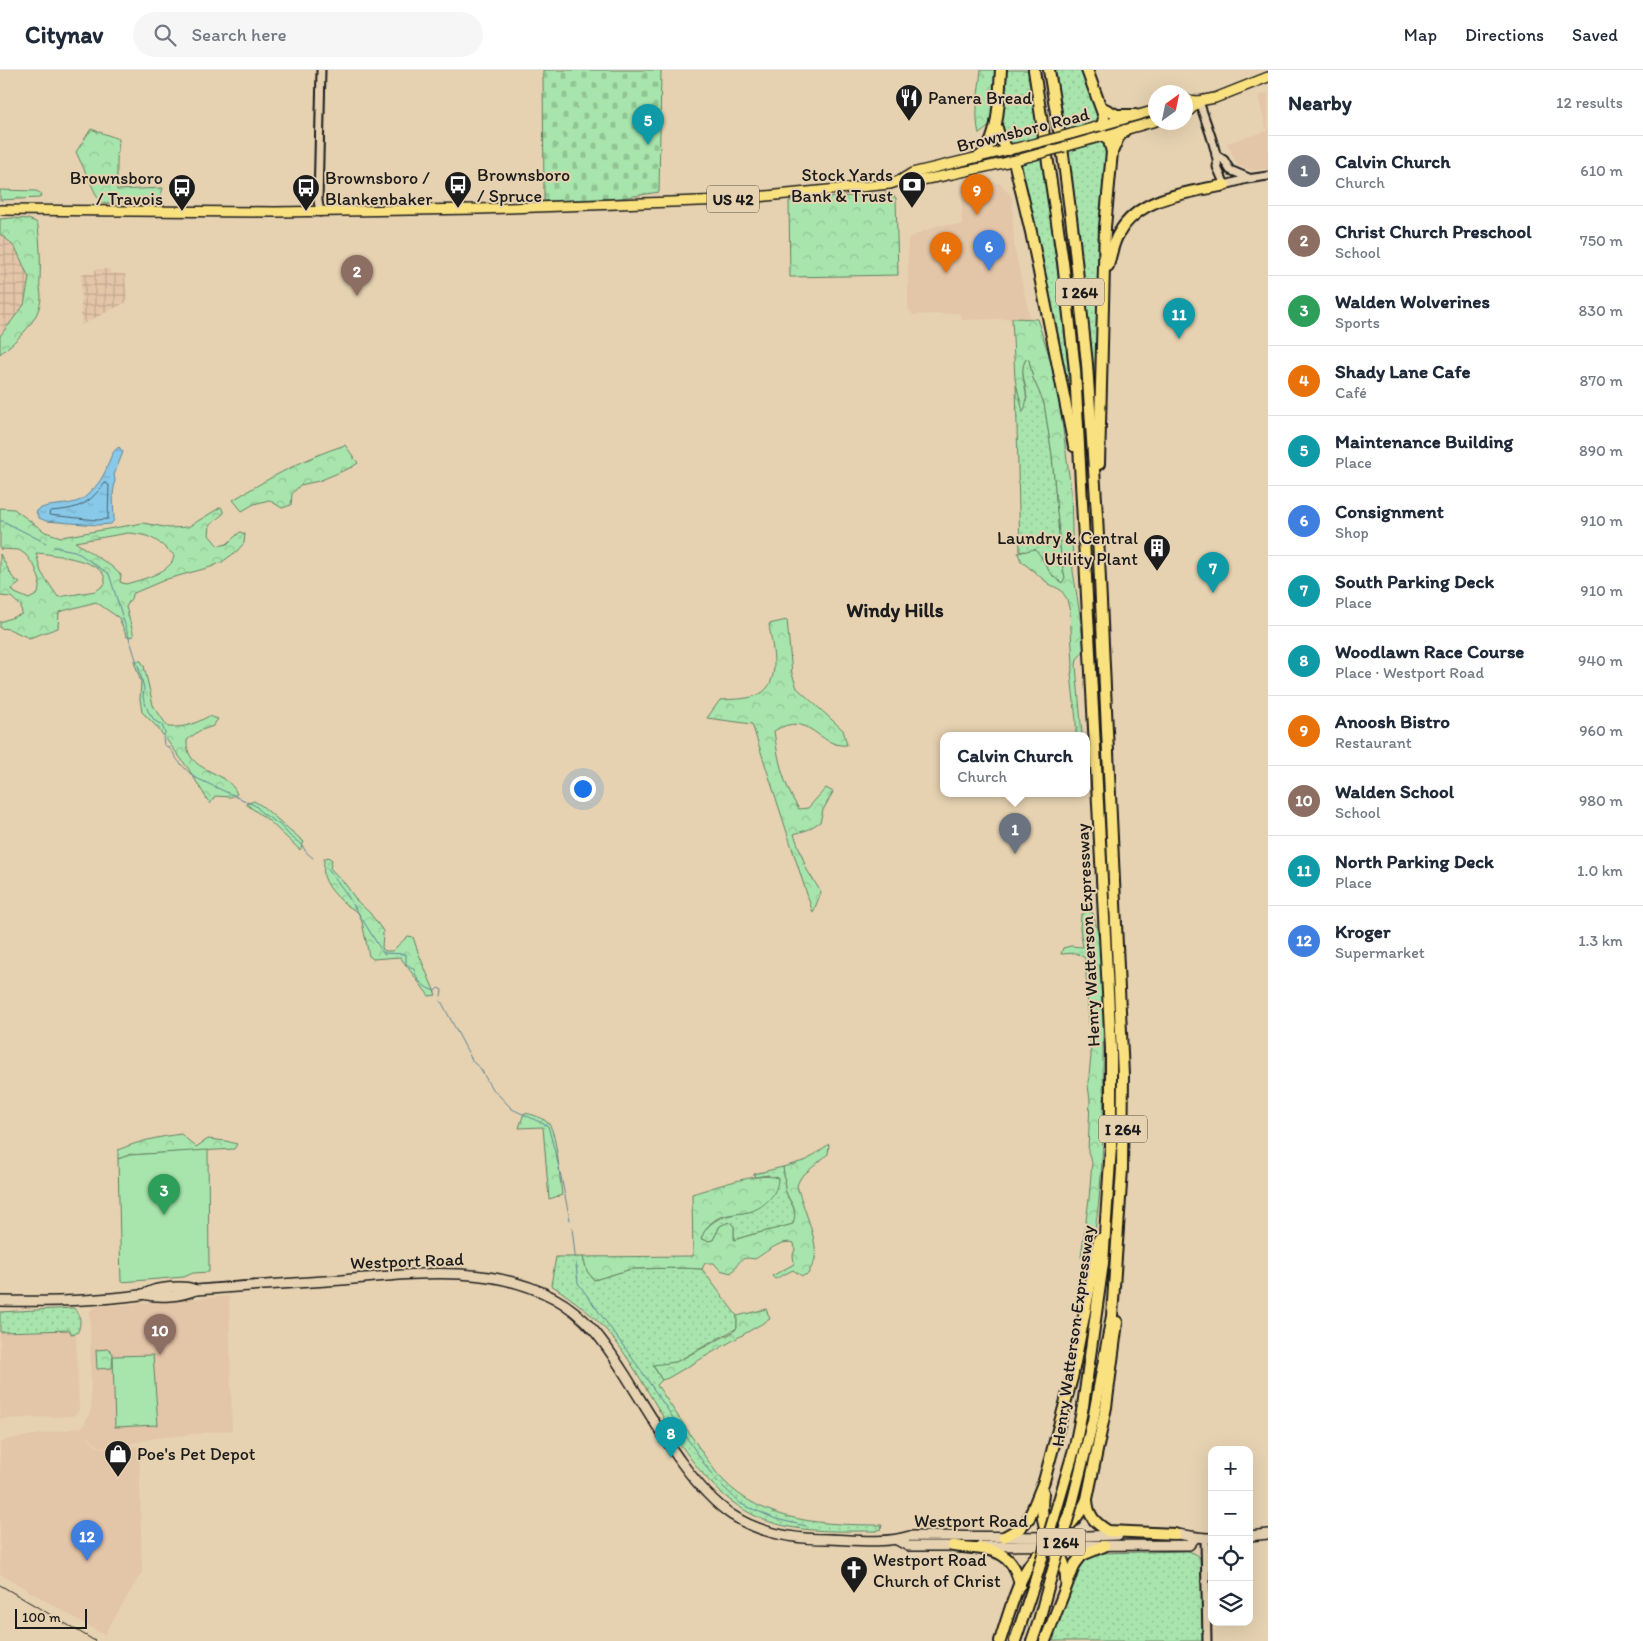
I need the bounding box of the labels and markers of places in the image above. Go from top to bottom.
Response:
restaurant icon: Panera Bread [894,83,924,122]
place label: Panera Bread [928,87,1032,109]
pin: 5 [632,104,664,145]
place label: Brownsboro / Spruce [477,164,570,207]
place label: Stock Yards Bank & Trust [791,164,893,207]
place label: Brownsboro / Travois [70,167,163,210]
place label: Brownsboro / Blankenbaker [325,167,433,210]
bus stop icon: Brownsboro / Spruce [443,170,473,209]
bank icon: Stock Yards Bank & Trust [897,170,927,209]
bus stop icon: Brownsboro / Travois [167,173,197,212]
bus stop icon: Brownsboro / Blankenbaker [291,173,321,212]
pin: 9 [961,174,993,215]
pin: 6 [973,230,1005,271]
pin: 4 [930,232,962,273]
pin: 2 [341,255,373,296]
pin: 11 [1163,298,1195,339]
place label: Laundry & Central Utility Plant [997,527,1138,570]
building icon: Laundry & Central Utility Plant [1142,533,1172,572]
pin: 7 [1197,552,1229,593]
pin: 1 [999,813,1031,854]
pin: 3 [148,1174,180,1215]
pin: 10 [144,1314,176,1355]
pin: 8 [655,1417,687,1458]
shop icon: Poe's Pet Depot [103,1439,133,1478]
place label: Poe's Pet Depot [137,1443,256,1465]
pin: 12 [71,1520,103,1561]
place label: Westport Road Church of Christ [873,1549,1001,1592]
church icon: Westport Road Church of Christ [839,1555,869,1594]

